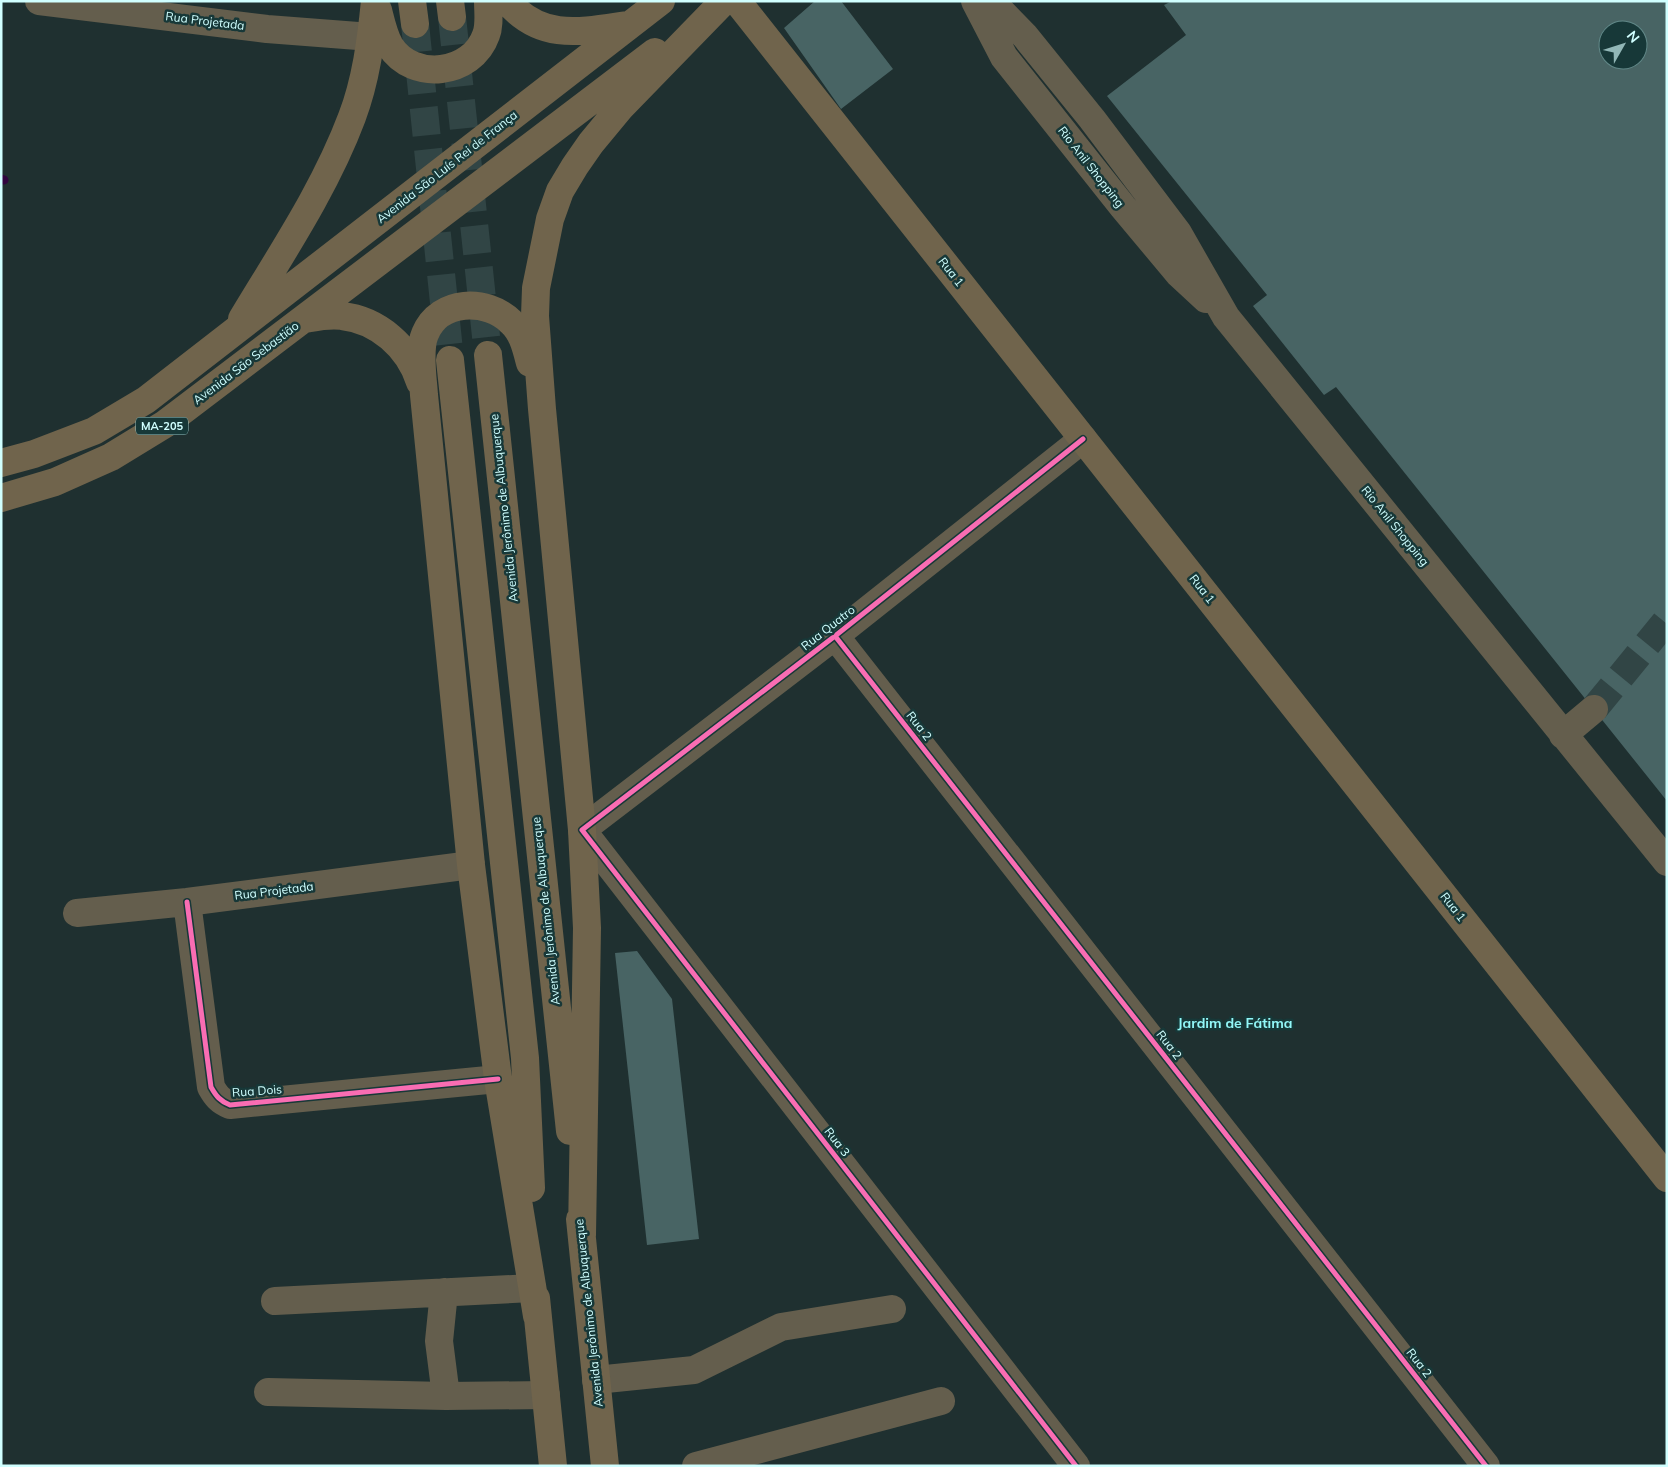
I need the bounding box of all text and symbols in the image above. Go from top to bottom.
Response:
street label: Rua Projetada [165,8,245,33]
north arrow [1598,20,1648,70]
text: N [1623,27,1643,47]
street label: Avenida São Luís Rei de França [373,107,520,226]
street label: Rio Anil Shopping [1055,123,1128,210]
street label: Rua 1 [935,254,967,289]
street label: Avenida São Sebastião [190,318,302,407]
street label: Avenida Jerônimo de Albuquerque [486,413,521,603]
road number: MA-205 [136,418,188,434]
street label: Rio Anil Shopping [1358,483,1432,569]
street label: Rua 1 [1186,571,1218,606]
street label: Rua Quatro [798,602,858,653]
street label: Rua 2 [903,708,935,743]
street label: Avenida Jerônimo de Albuquerque [528,816,563,1006]
street label: Rua Projetada [234,878,314,903]
street label: Rua 1 [1437,889,1469,924]
district label: Jardim de Fátima [1178,1014,1293,1032]
street label: Rua 2 [1153,1027,1185,1062]
street label: Rua Dois [231,1081,283,1100]
street label: Rua 3 [821,1124,853,1159]
street label: Avenida Jerônimo de Albuquerque [571,1218,606,1408]
street label: Rua 2 [1403,1345,1435,1380]

